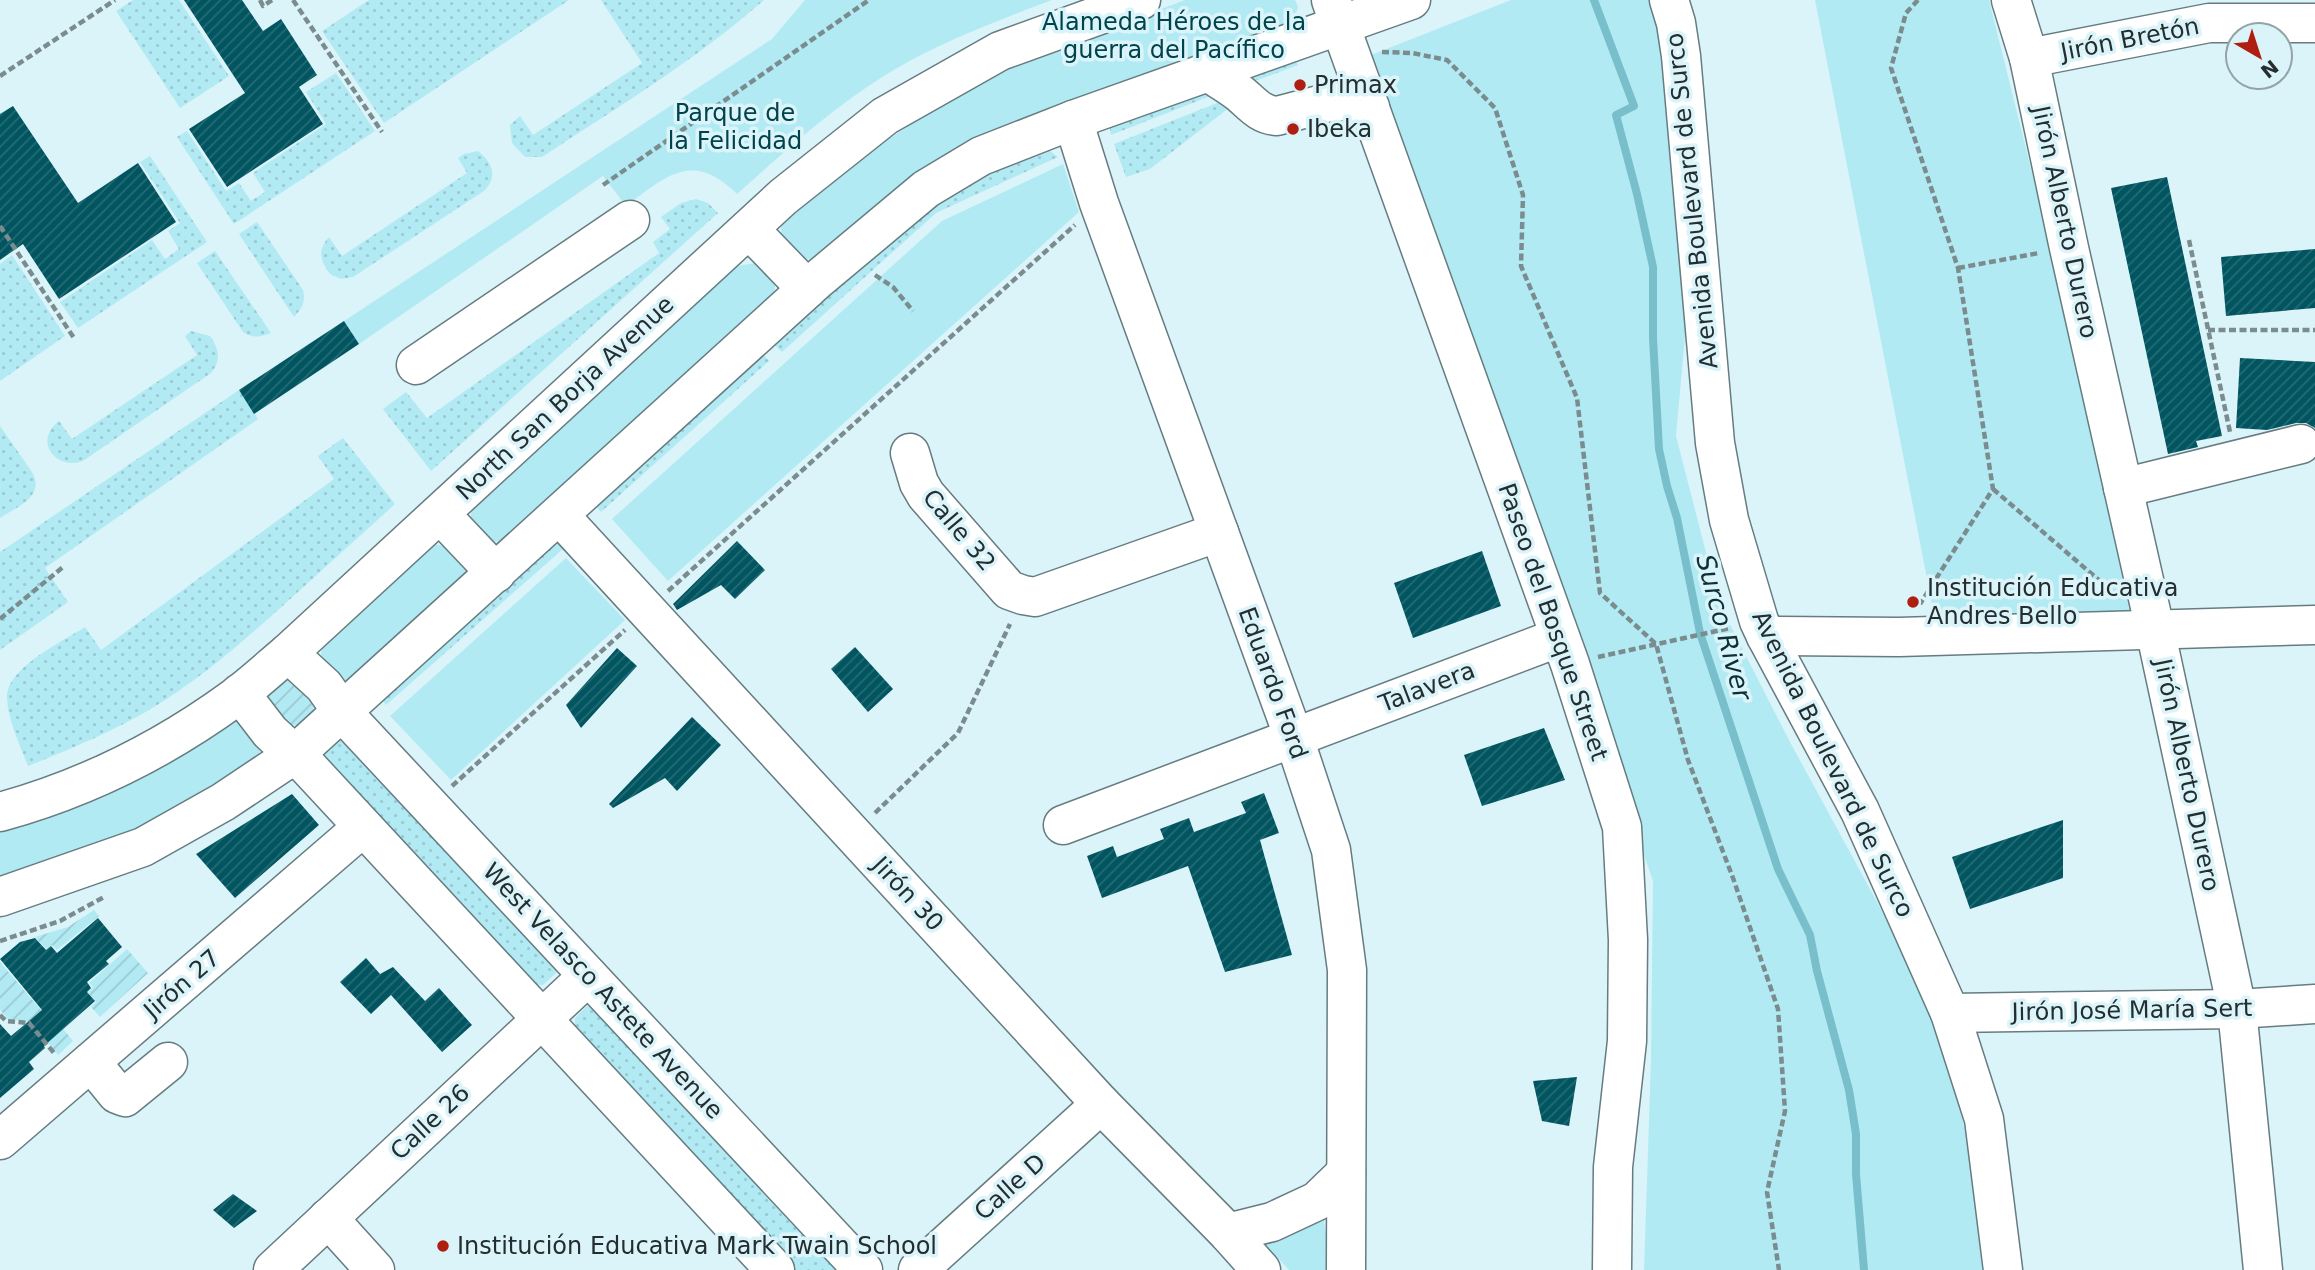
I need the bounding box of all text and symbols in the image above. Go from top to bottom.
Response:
park label: Alameda Héroes de la guerra del Pacífico [1042,8,1306,64]
street label: Jirón Bretón [2056,12,2202,67]
north arrow [2224,21,2294,91]
street label: Avenida Boulevard de Surco [1660,32,1724,370]
text: N [2257,56,2283,83]
place label: Primax [1314,71,1397,99]
marker: Primax [1292,77,1308,93]
park label: Parque de la Felicidad [668,99,802,155]
street label: Jirón Alberto Durero [2026,101,2103,341]
place label: Ibeka [1307,115,1372,143]
marker: Ibeka [1285,121,1301,137]
street label: North San Borja Avenue [451,290,679,506]
street label: Paseo del Bosque Street [1492,480,1614,764]
street label: Calle 32 [917,484,1001,576]
water label: Surco River [1690,551,1758,705]
place label: Institución Educativa Andres Bello [1927,574,2178,630]
marker: Institución Educativa Andres Bello [1905,594,1921,610]
street label: Eduardo Ford [1233,603,1313,763]
street label: Avenida Boulevard de Surco [1746,606,1920,922]
street label: Jirón Alberto Durero [2148,654,2225,894]
street label: Talavera [1374,656,1479,718]
street label: Jirón 30 [865,850,949,937]
street label: West Velasco Astete Avenue [477,857,729,1125]
street label: Jirón 27 [137,944,226,1026]
street label: Jirón José María Sert [2009,994,2253,1026]
street label: Calle 26 [385,1078,475,1166]
street label: Calle D [969,1148,1051,1226]
place label: Institución Educativa Mark Twain School [457,1232,937,1260]
marker: Institución Educativa Mark Twain School [435,1238,451,1254]

